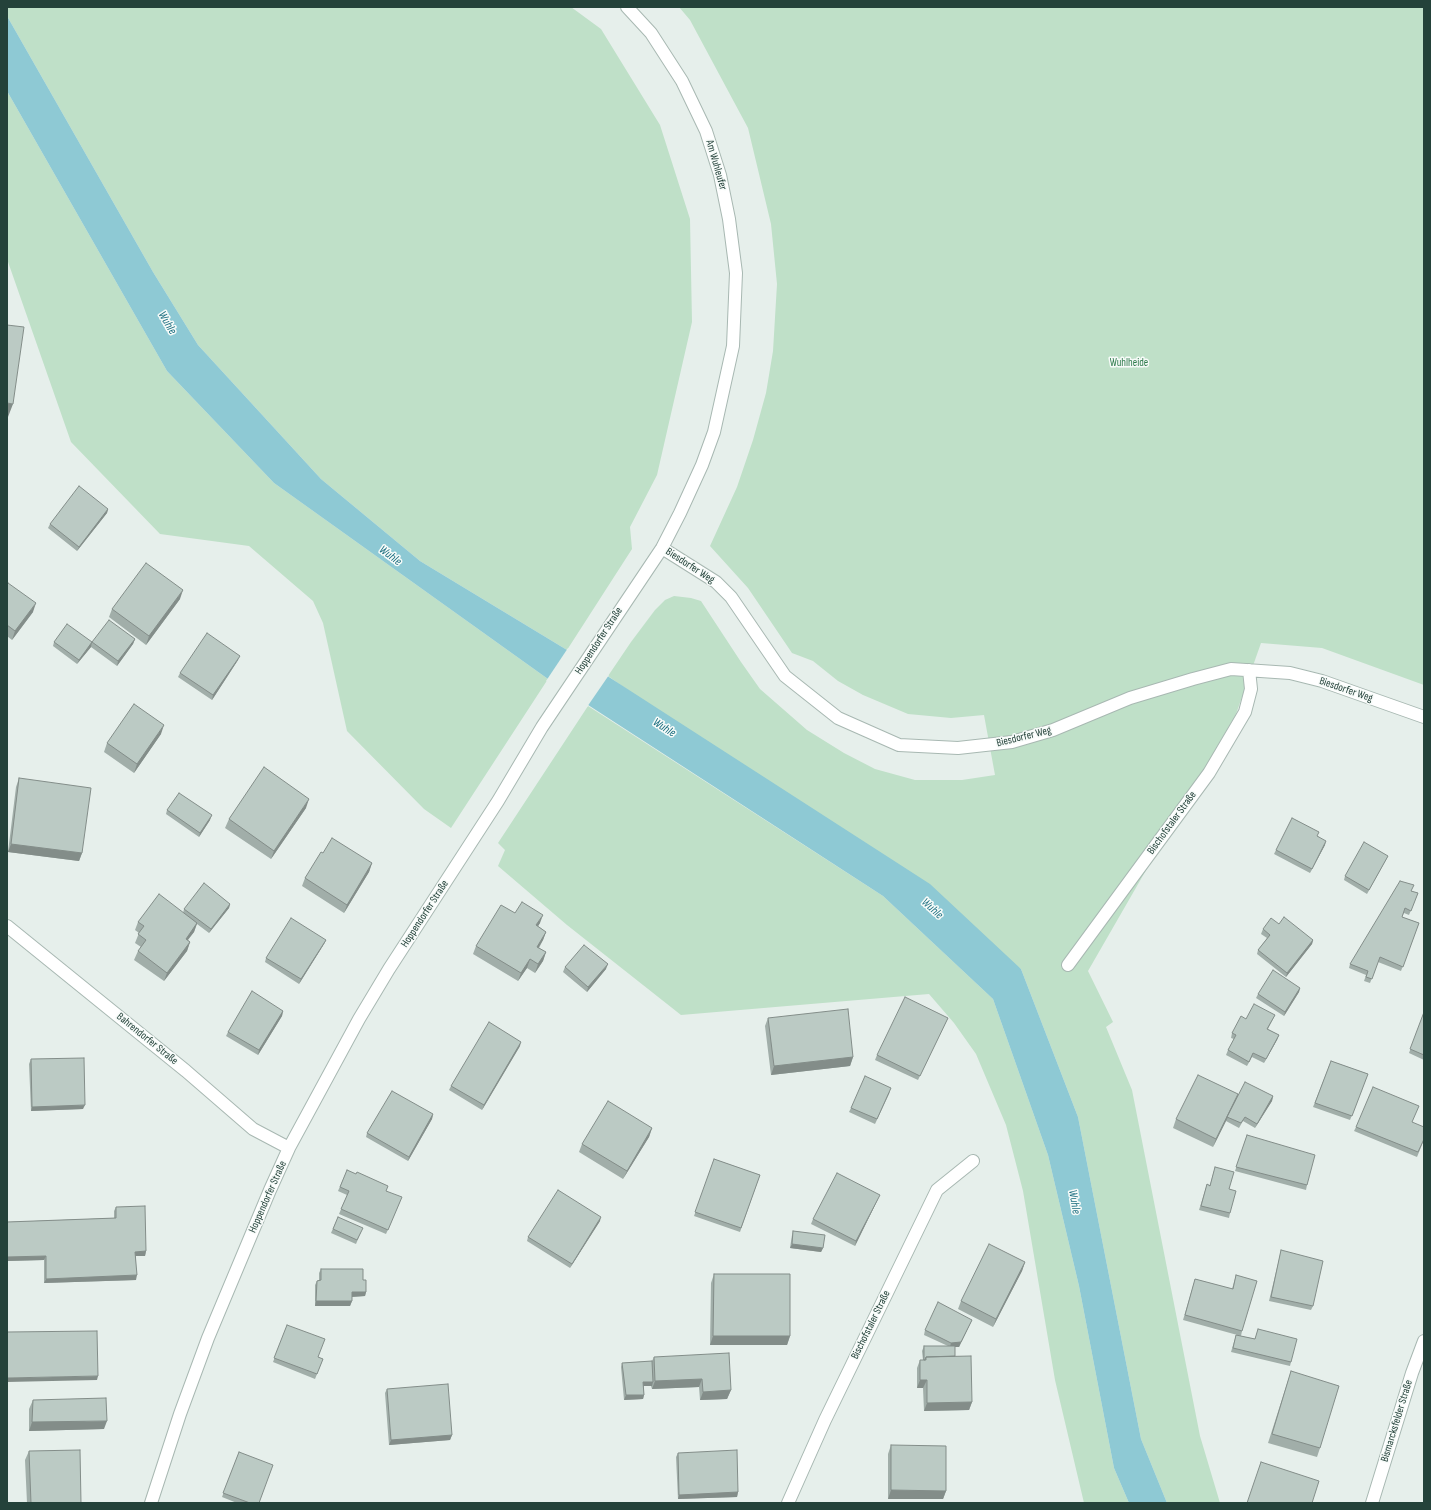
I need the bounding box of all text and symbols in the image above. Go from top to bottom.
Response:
street label: Am Wuhleufer [703,138,729,192]
water label: Wuhle [155,309,179,337]
park label: Wuhlheide [1110,356,1148,370]
water label: Wuhle [376,543,404,569]
street label: Biesdorfer Weg [663,545,717,587]
street label: Hoppendorfer Straße [572,605,626,677]
street label: Biesdorfer Weg [1317,675,1375,705]
water label: Wuhle [650,715,678,741]
street label: Biesdorfer Weg [995,724,1053,750]
street label: Bischofstaler Straße [1145,789,1199,857]
street label: Hoppendorfer Straße [398,878,452,950]
water label: Wuhle [918,896,946,922]
street label: Bahrendorfer Straße [114,1010,180,1068]
street label: Hoppendorfer Straße [246,1159,290,1235]
water label: Wuhle [1065,1189,1083,1215]
street label: Bischofstaler Straße [849,1288,893,1362]
street label: Bismarcksfelder Straße [1378,1378,1416,1464]

